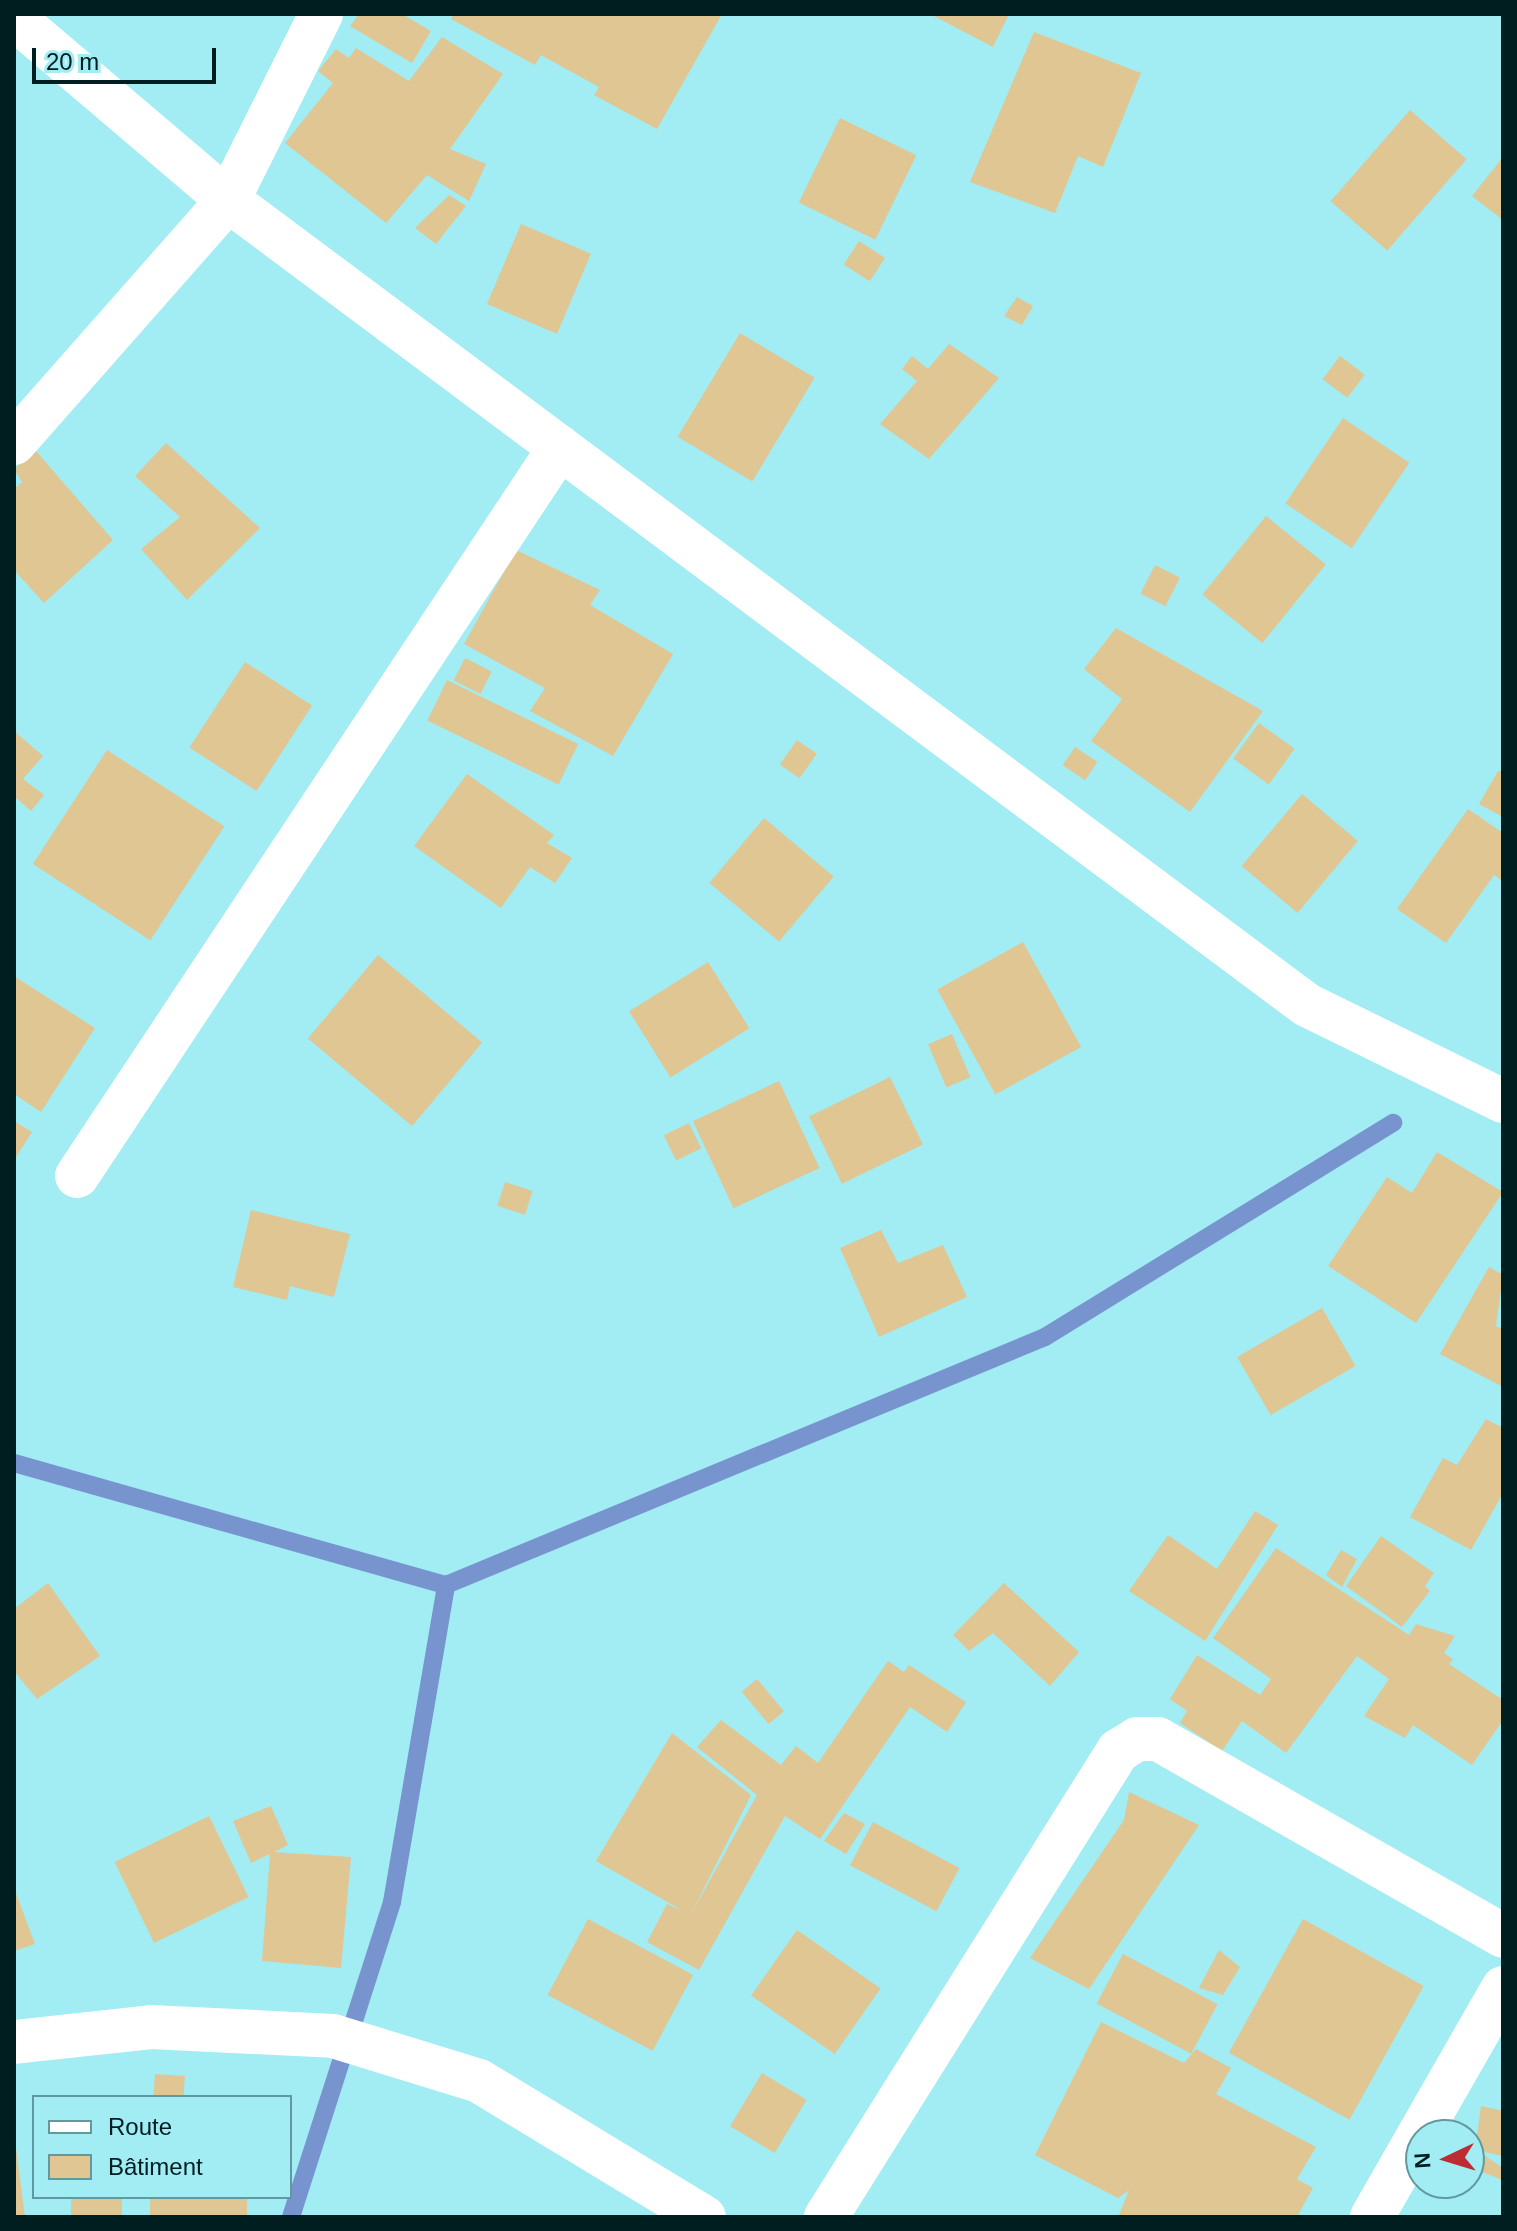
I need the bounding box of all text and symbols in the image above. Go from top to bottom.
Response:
scale bar [36,32,220,82]
text: 20 m [46,48,99,75]
legend [32,2095,292,2199]
text: Route [108,2113,172,2140]
north arrow [1405,2119,1485,2199]
text: N [1410,2152,1436,2169]
text: Bâtiment [108,2153,203,2180]

